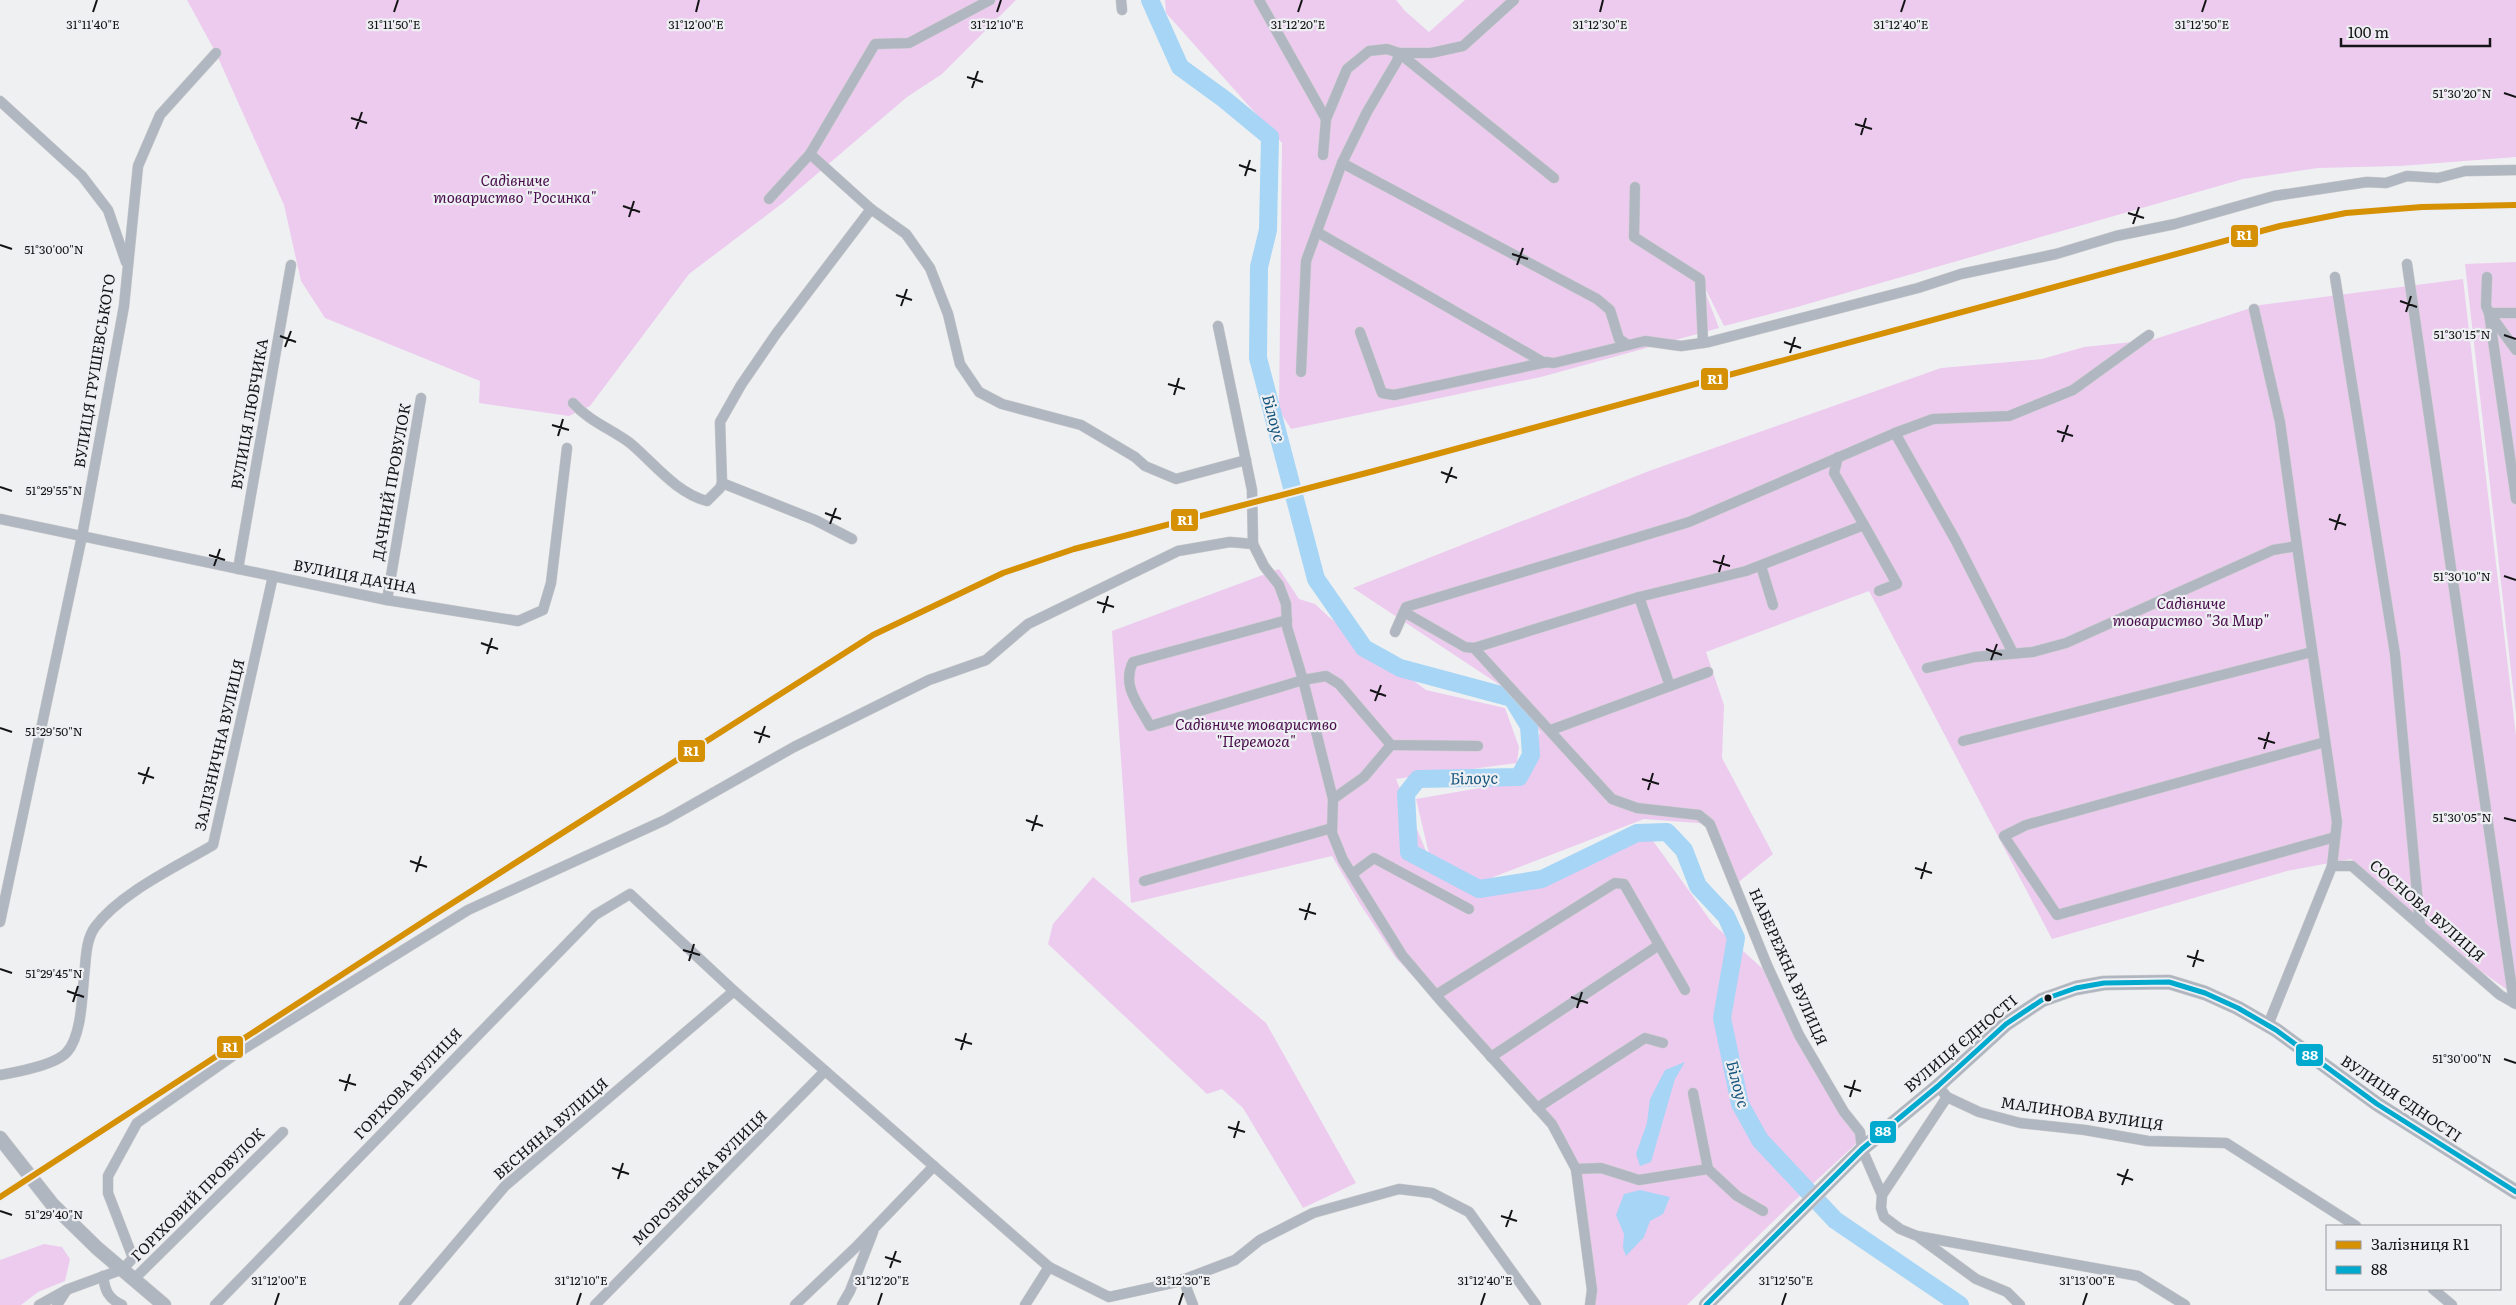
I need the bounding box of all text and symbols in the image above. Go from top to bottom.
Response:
text: 31°11'40"E [66,15,120,33]
text: 31°11'50"E [368,15,421,33]
text: 31°12'00"E [668,15,724,33]
text: 31°12'10"E [970,15,1024,33]
text: 31°12'20"E [1271,15,1326,33]
text: 31°12'30"E [1573,15,1628,33]
text: 31°12'40"E [1874,15,1929,33]
text: 31°12'50"E [2175,15,2230,33]
scale bar [2341,15,2490,47]
text: 100 m [2348,20,2389,43]
text: 51°30'20"N [2433,84,2491,102]
park label: Садівниче товариство "Росинка" [434,168,597,208]
line badge: R1 [2230,224,2259,248]
text: R1 [2236,224,2252,244]
text: 51°30'00"N [24,240,84,258]
street label: ВУЛИЦЯ ГРУШЕВСЬКОГО [67,272,120,470]
text: 51°30'15"N [2434,325,2490,343]
street label: ВУЛИЦЯ ЛЮБЧИКА [224,336,273,491]
line badge: R1 [1700,367,1729,391]
text: R1 [1707,368,1723,388]
water label: Білоус [1257,391,1293,444]
street label: ДАЧНИЙ ПРОВУЛОК [365,401,416,562]
text: 51°29'55"N [26,481,82,499]
line badge: R1 [1170,508,1199,532]
text: R1 [1177,509,1193,529]
street label: ВУЛИЦЯ ДАЧНА [292,552,419,599]
text: 51°30'10"N [2433,567,2491,585]
park label: Садівниче товариство "За Мир" [2113,591,2269,631]
street label: ЗАЛІЗНИЧНА ВУЛИЦЯ [188,656,250,833]
park label: Садівниче товариство "Перемога" [1175,712,1337,752]
text: 51°29'50"N [25,722,83,740]
line badge: R1 [677,739,706,763]
text: R1 [683,740,699,760]
water label: Білоус [1450,765,1499,789]
text: 51°30'05"N [2433,808,2491,826]
street label: СОСНОВА ВУЛИЦЯ [2365,853,2491,967]
street label: НАБЕРЕЖНА ВУЛИЦЯ [1744,884,1834,1049]
text: 51°29'45"N [25,964,83,982]
street label: ВУЛИЦЯ ЄДНОСТІ [1898,989,2022,1097]
unlabelled marker [2043,993,2053,1003]
street label: ГОРІХОВА ВУЛИЦЯ [347,1022,466,1144]
line badge: R1 [216,1035,244,1059]
text: R1 [222,1036,238,1056]
line badge: 88 [2295,1043,2324,1067]
text: 88 [2302,1044,2318,1064]
street label: ВУЛИЦЯ ЄДНОСТІ [2337,1049,2467,1147]
text: 51°30'00"N [2432,1049,2492,1067]
water label: Білоус [1721,1057,1757,1110]
street label: ВЕСНЯНА ВУЛИЦЯ [487,1071,613,1184]
street label: МАЛИНОВА ВУЛИЦЯ [1999,1090,2165,1135]
street label: МОРОЗІВСЬКА ВУЛИЦЯ [626,1104,772,1250]
line badge: 88 [1869,1120,1897,1144]
text: 88 [1875,1120,1891,1140]
street label: ГОРІХОВИЙ ПРОВУЛОК [125,1122,269,1266]
text: 51°29'40"N [25,1205,83,1223]
legend [2326,1225,2501,1290]
text: Залізниця R1 [2371,1232,2469,1255]
text: 88 [2371,1257,2388,1280]
text: 31°12'00"E [251,1271,307,1289]
text: 31°12'10"E [554,1271,608,1289]
text: 31°12'20"E [855,1271,910,1289]
text: 31°12'30"E [1156,1271,1211,1289]
text: 31°12'40"E [1458,1271,1513,1289]
text: 31°12'50"E [1759,1271,1814,1289]
text: 31°13'00"E [2059,1271,2115,1289]

